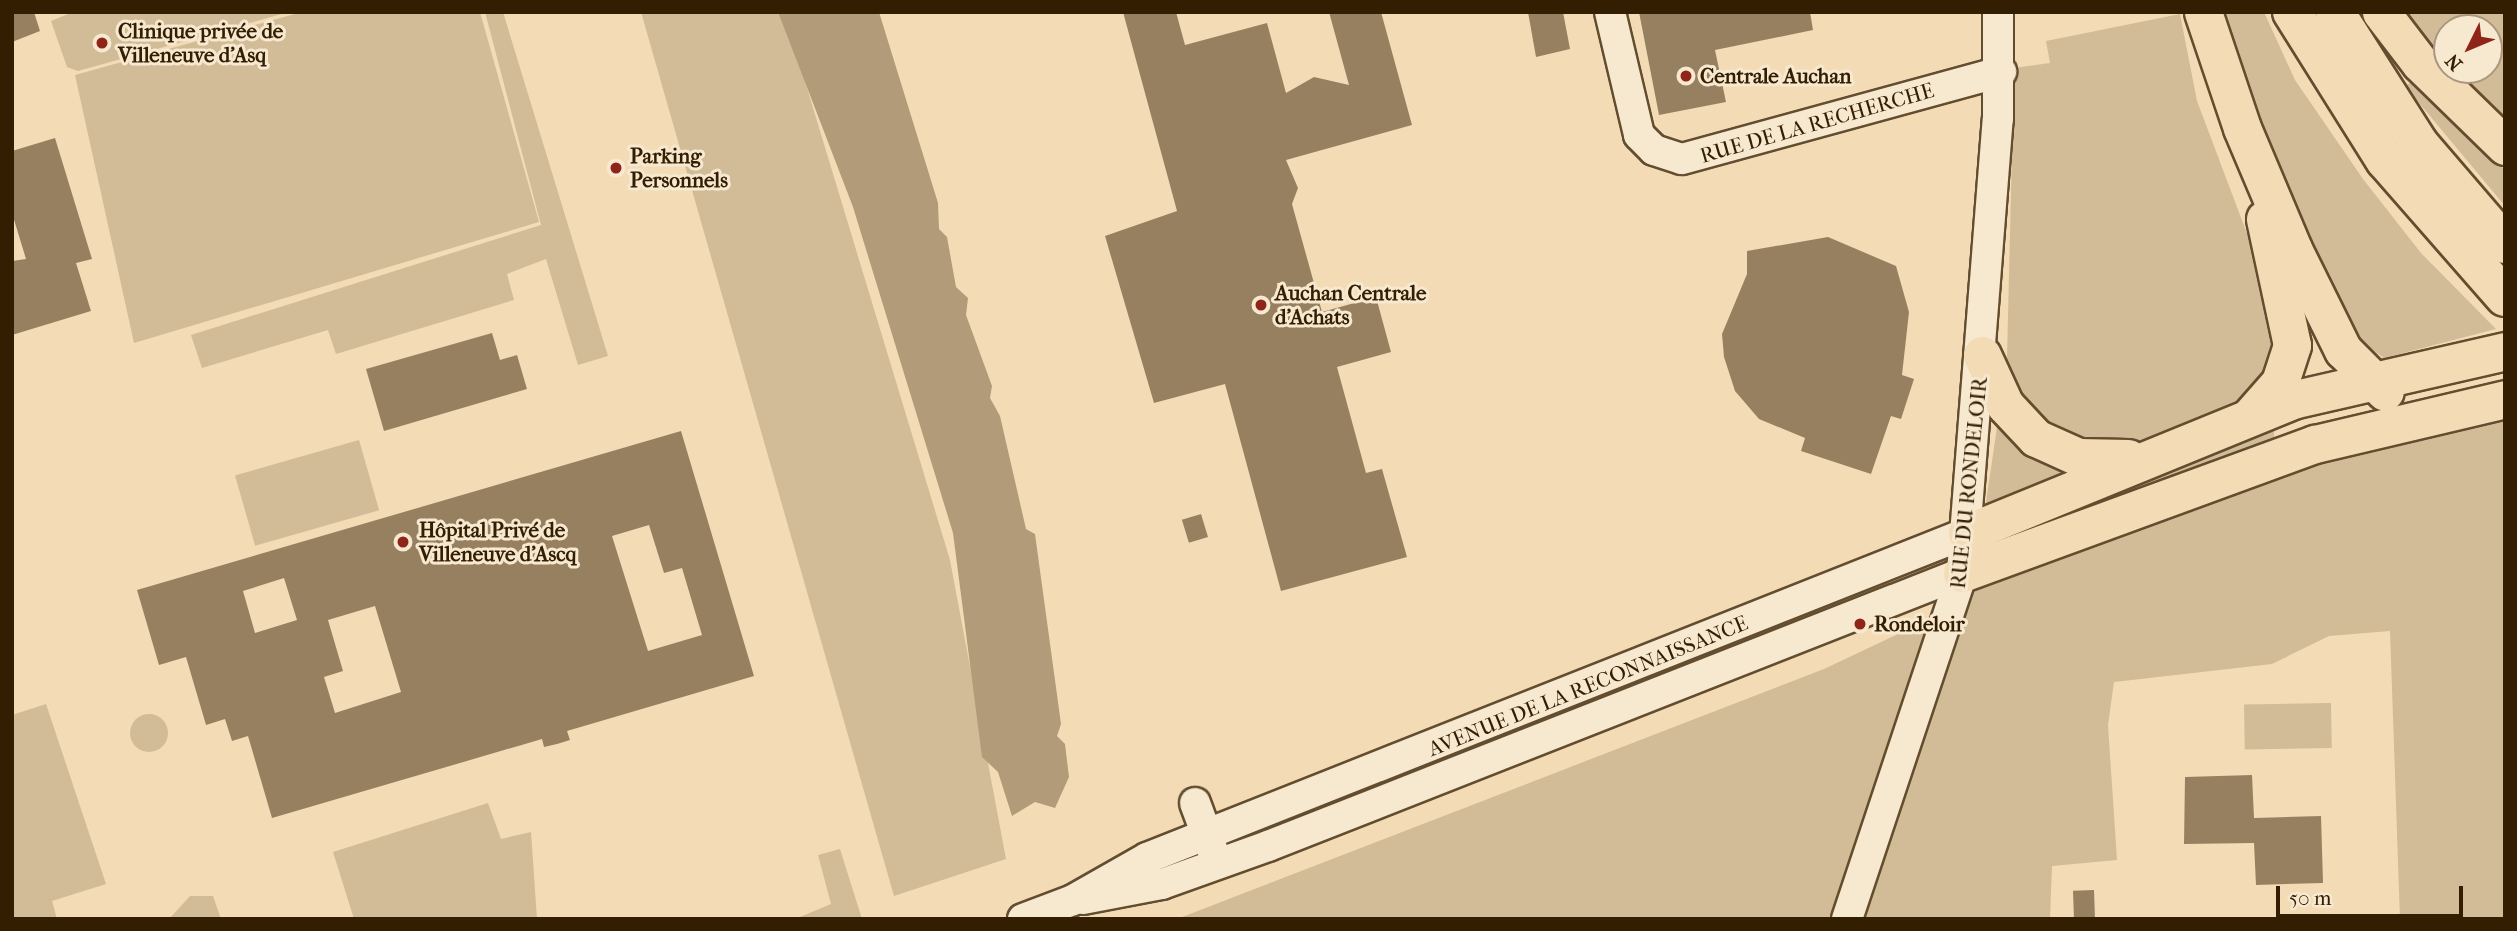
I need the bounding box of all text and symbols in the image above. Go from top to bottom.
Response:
north arrow [2433,14,2503,84]
place label: Clinique privée de Villeneuve d'Asq [118,18,283,68]
marker: Clinique privée de Villeneuve d'Asq [92,33,112,53]
text: N [2441,49,2467,75]
place label: Centrale Auchan [1700,63,1851,89]
marker: Centrale Auchan [1678,68,1694,84]
street label: RUE DE LA RECHERCHE [1697,78,1937,168]
place label: Parking Personnels [630,143,728,193]
marker: Parking Personnels [608,160,624,176]
place label: Auchan Centrale d'Achats [1275,280,1426,330]
marker: Auchan Centrale d'Achats [1253,297,1269,313]
street label: RUE DU RONDELOIR [1945,376,1993,590]
place label: Hôpital Privé de Villeneuve d'Ascq [419,517,576,567]
marker: Hôpital Privé de Villeneuve d'Ascq [393,532,413,552]
street label: AVENUE DE LA RECONNAISSANCE [1425,610,1751,762]
place label: Rondeloir [1874,611,1965,637]
marker: Rondeloir [1852,616,1868,632]
scale bar [2279,872,2466,916]
text: 50 m [2289,886,2332,910]

